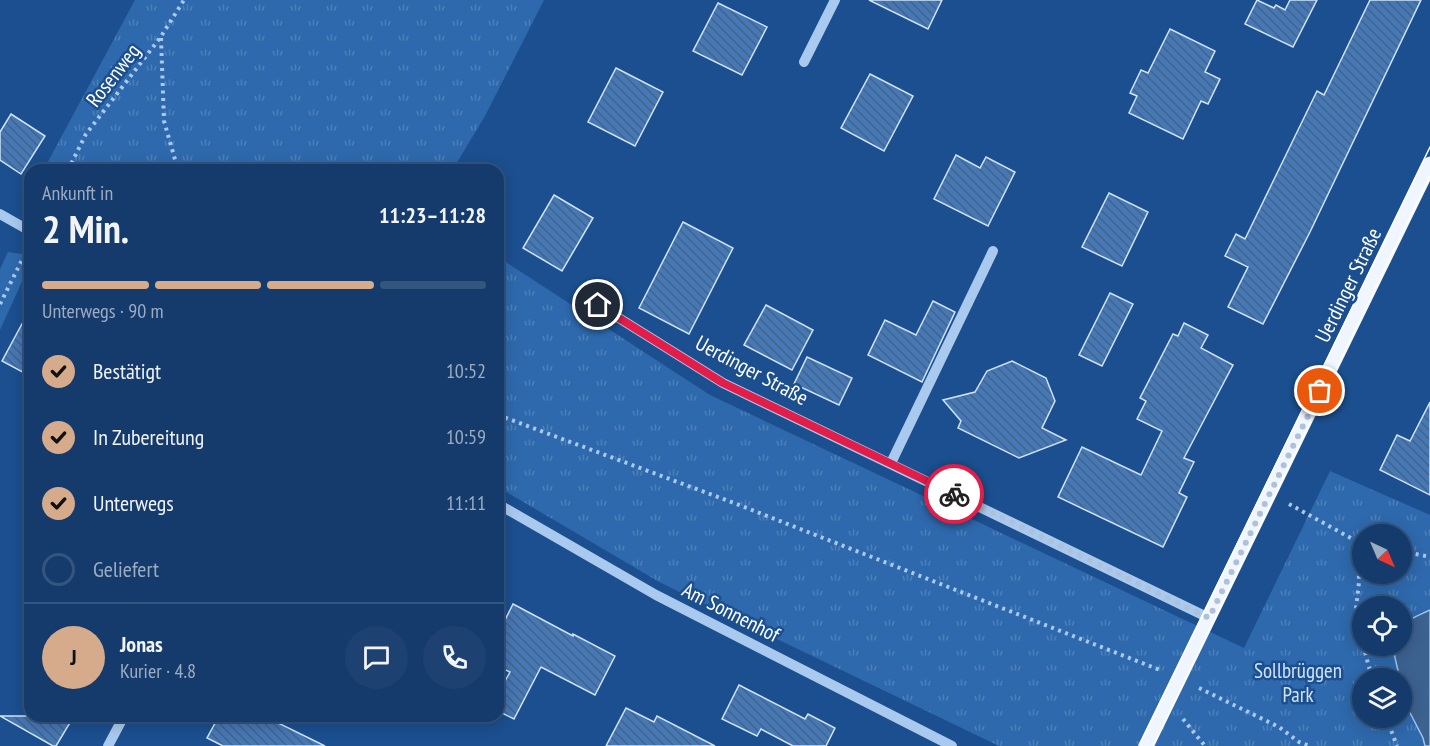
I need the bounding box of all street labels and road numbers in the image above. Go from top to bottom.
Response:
street label: Rosenweg [80,38,146,112]
street label: Uerdinger Straße [1309,223,1387,347]
street label: Uerdinger Straße [691,329,813,411]
street label: Am Sonnenhof [678,576,785,648]

